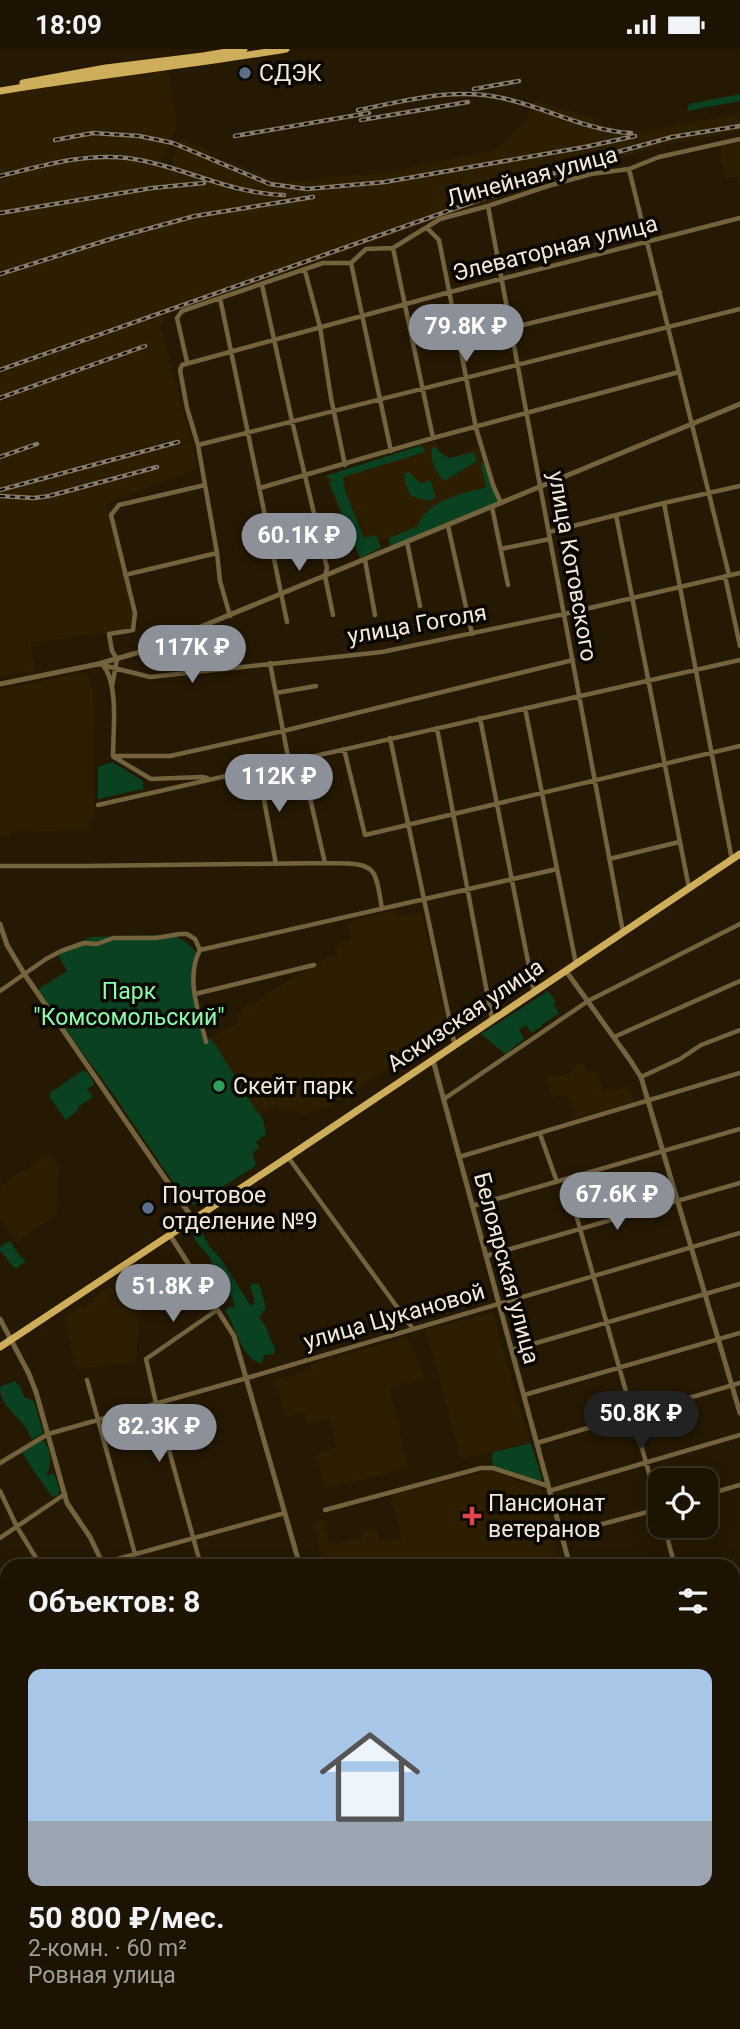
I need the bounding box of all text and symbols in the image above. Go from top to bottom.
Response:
text: 18:09 [35,10,102,40]
place label: СДЭК [259,60,322,87]
marker: СДЭК [237,65,253,81]
street label: Линейная улица [444,141,620,212]
street label: Элеваторная улица [450,210,660,287]
pin: 79.8K ₽ [401,305,531,364]
text: 79.8K ₽ [425,313,507,340]
street label: улица Котовского [542,469,603,663]
pin: 60.1K ₽ [234,513,364,573]
text: 60.1K ₽ [258,522,340,549]
street label: улица Гоголя [345,599,489,650]
pin: 117K ₽ [135,625,249,685]
text: 117K ₽ [154,634,230,661]
pin: 112K ₽ [222,755,336,814]
text: 112K ₽ [241,763,317,790]
street label: Аскизская улица [382,953,549,1078]
park label: Парк "Комсомольский" [33,978,225,1031]
place label: Скейт парк [233,1073,354,1100]
marker: Скейт парк [211,1078,227,1094]
street label: Белоярская улица [468,1169,545,1367]
pin: 67.6K ₽ [552,1173,682,1232]
text: 67.6K ₽ [576,1181,658,1208]
place label: Почтовое отделение №9 [162,1182,318,1235]
marker: Почтовое отделение №9 [140,1200,156,1216]
pin: 51.8K ₽ [108,1265,238,1324]
text: 51.8K ₽ [132,1273,214,1300]
street label: улица Цукановой [300,1278,488,1355]
pin: 50.8K ₽ [576,1391,706,1451]
text: 50.8K ₽ [600,1400,682,1427]
pin: 82.3K ₽ [94,1405,224,1464]
text: 82.3K ₽ [118,1413,200,1440]
map controls [648,1468,718,1538]
button: locate [648,1468,718,1538]
place label: Пансионат ветеранов [488,1490,605,1543]
marker: Пансионат ветеранов [462,1506,482,1526]
icon: filters [674,1582,712,1620]
text: Объектов: 8 [28,1584,200,1619]
icon: home [307,1714,433,1840]
text: 50 800 ₽/мес. [28,1900,225,1935]
text: 2-комн. · 60 m² [28,1935,187,1962]
text: Ровная улица [28,1962,176,1989]

